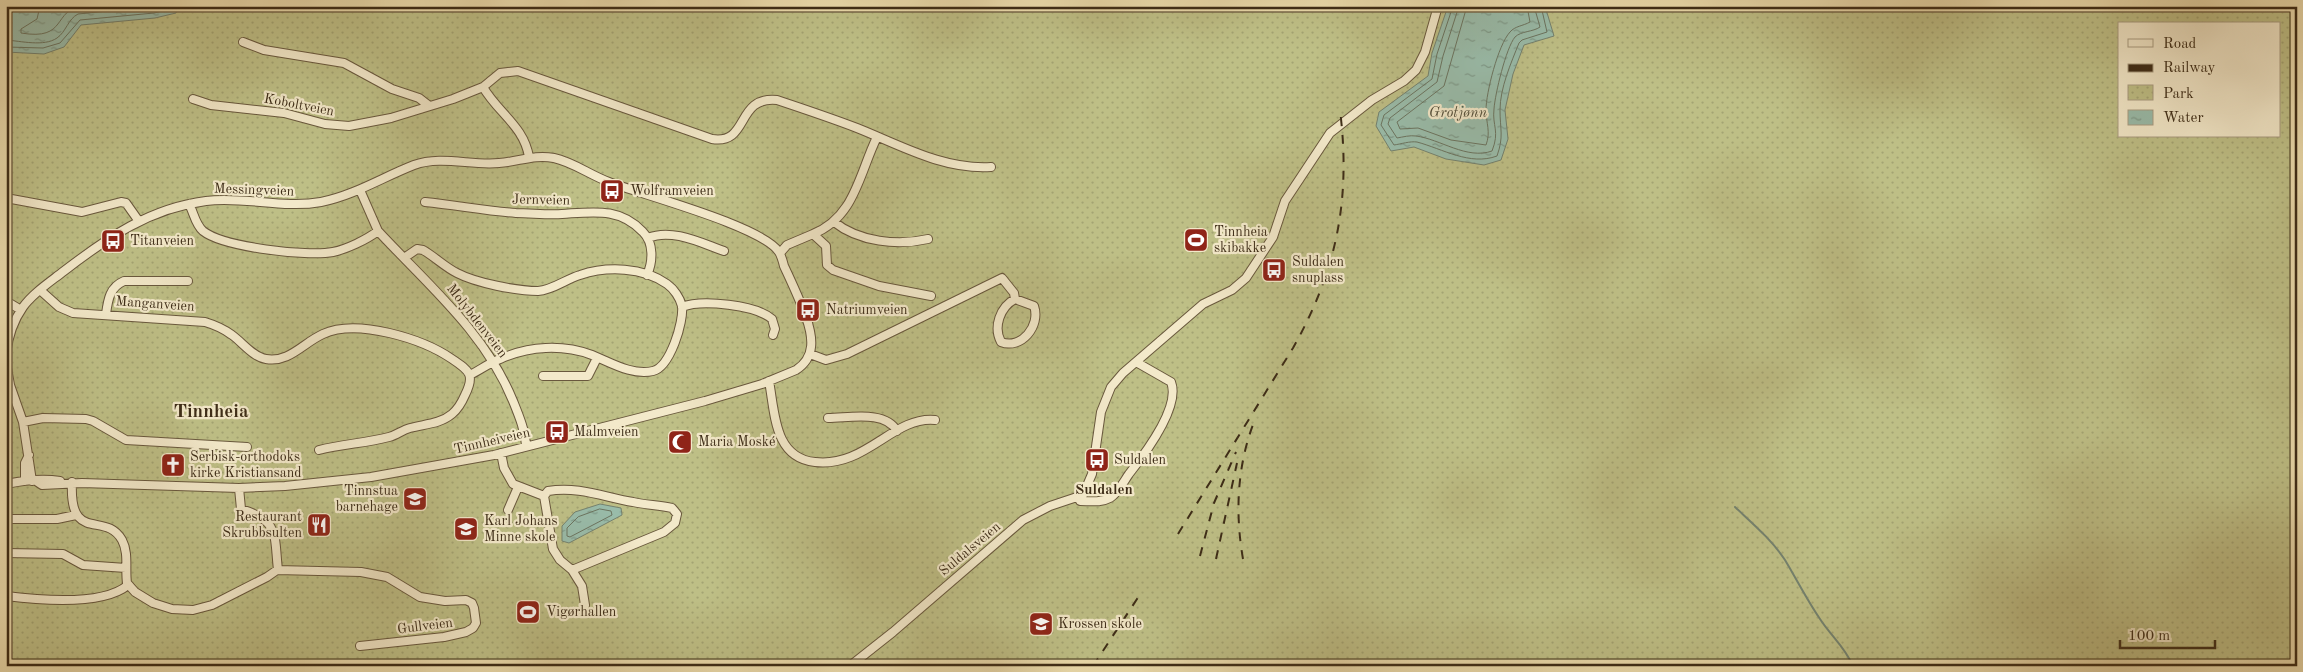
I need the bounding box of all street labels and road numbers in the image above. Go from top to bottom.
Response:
street label: Koboltveien [263,91,336,119]
street label: Messingveien [214,182,295,198]
street label: Jernveien [512,192,571,208]
street label: Molybdenveien [444,281,510,361]
street label: Manganveien [115,294,195,314]
street label: Tinnheiveien [453,425,532,457]
street label: Suldalsveien [937,519,1004,578]
street label: Gullveien [396,616,454,636]

